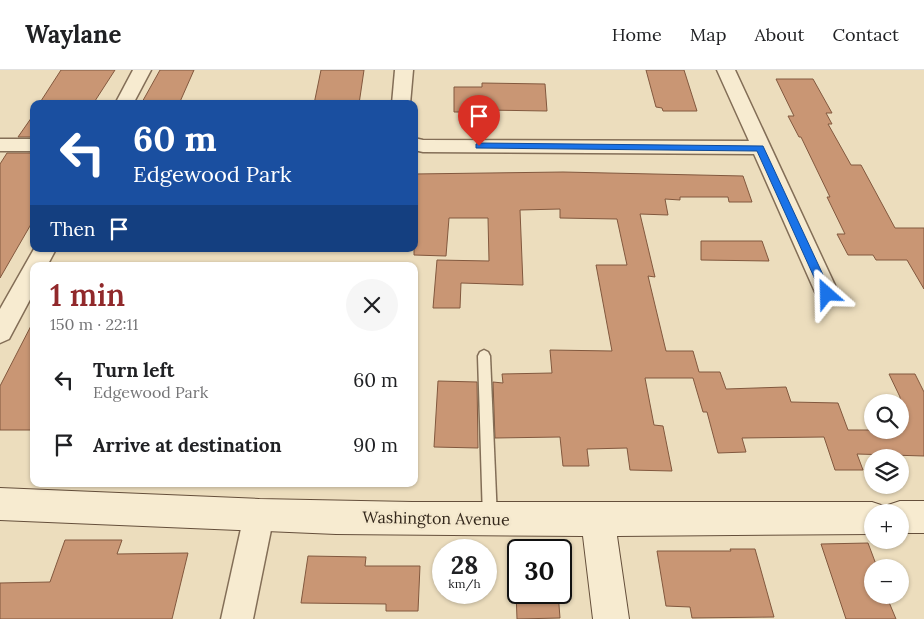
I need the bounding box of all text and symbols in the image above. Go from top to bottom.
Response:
text: Waylane [25,19,121,50]
text: Home [612,23,662,46]
text: Map [690,23,726,46]
text: About [754,23,804,46]
text: Contact [832,23,899,46]
pin [458,95,500,146]
icon: arrive [465,102,493,130]
text: 60 m [133,116,217,161]
icon: left [50,120,115,185]
text: Edgewood Park [133,160,292,188]
icon: arrive [105,215,133,243]
text: Then [50,217,95,241]
position arrow [800,267,852,319]
text: 1 min [50,276,125,314]
button: close [346,279,398,331]
text: 150 m · 22:11 [50,314,138,334]
text: Turn left [93,358,174,382]
icon: left [50,366,78,394]
text: 60 m [353,368,398,392]
text: Edgewood Park [93,382,208,402]
map controls [864,394,909,604]
button: search [864,394,909,439]
icon: arrive [50,431,78,459]
text: Arrive at destination [93,433,282,457]
text: 90 m [353,433,398,457]
button: layers [864,449,909,494]
button: + [864,504,909,549]
street label: Washington Avenue [362,507,510,529]
speed limit sign: 30 [507,539,572,604]
text: 28 [451,549,478,581]
button: − [864,559,909,604]
text: km/h [448,576,481,591]

